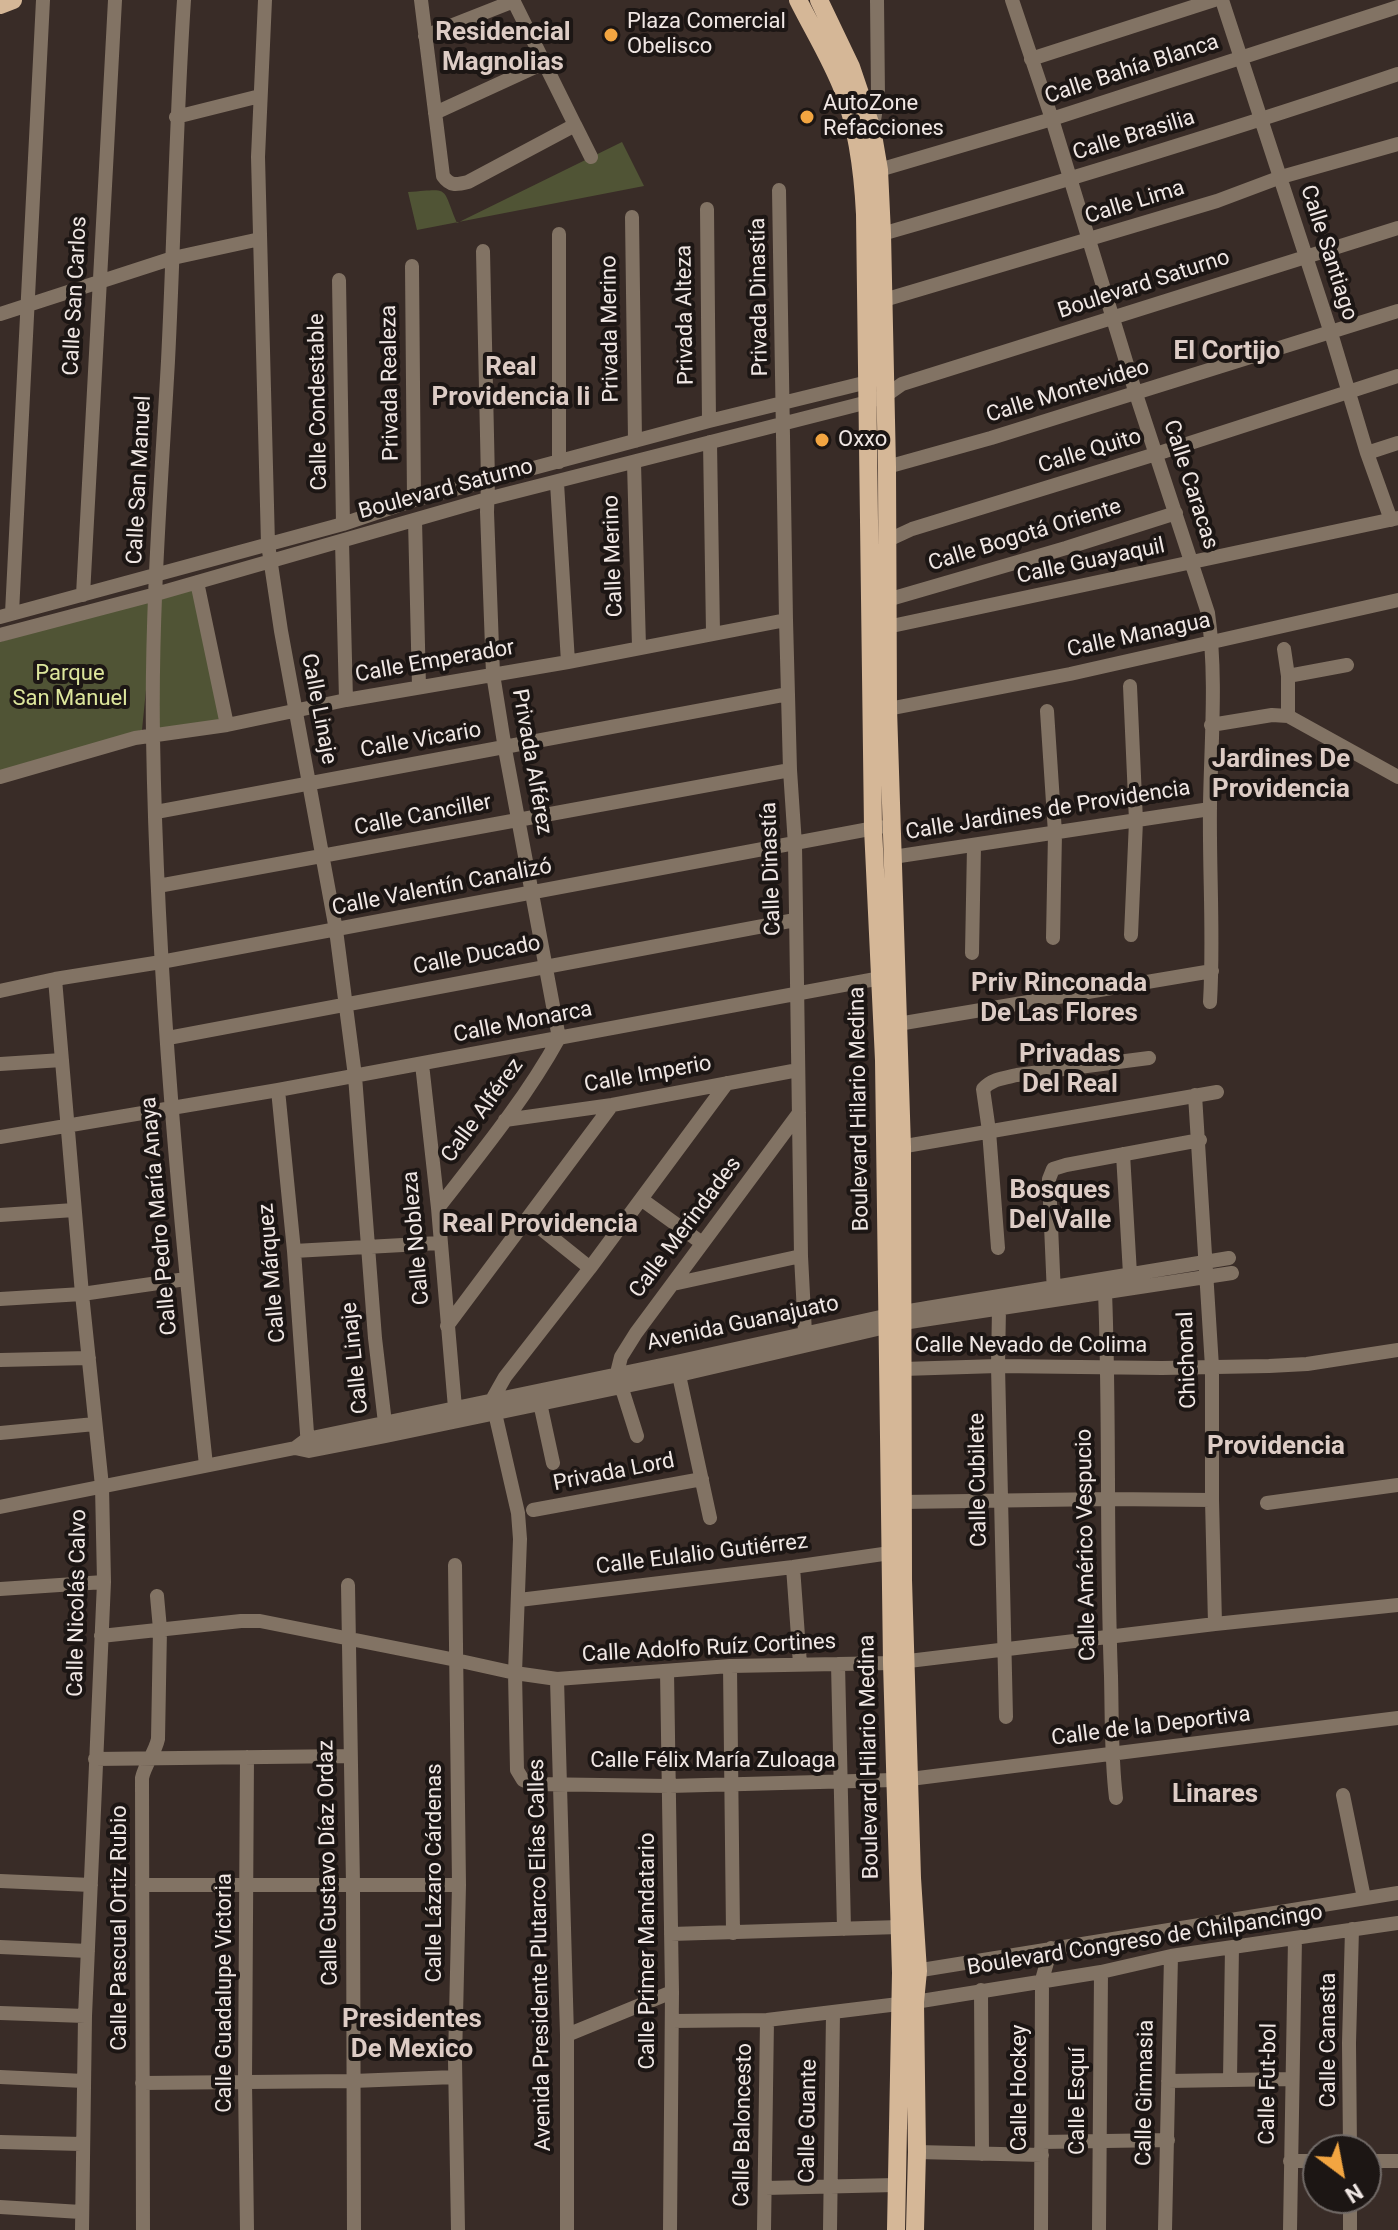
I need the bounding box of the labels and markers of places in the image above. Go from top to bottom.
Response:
place label: Plaza Comercial Obelisco [627,9,786,60]
marker: Plaza Comercial Obelisco [602,26,620,44]
place label: AutoZone Refacciones [823,91,944,142]
marker: AutoZone Refacciones [798,108,816,126]
place label: Oxxo [838,427,887,453]
marker: Oxxo [813,431,831,449]

